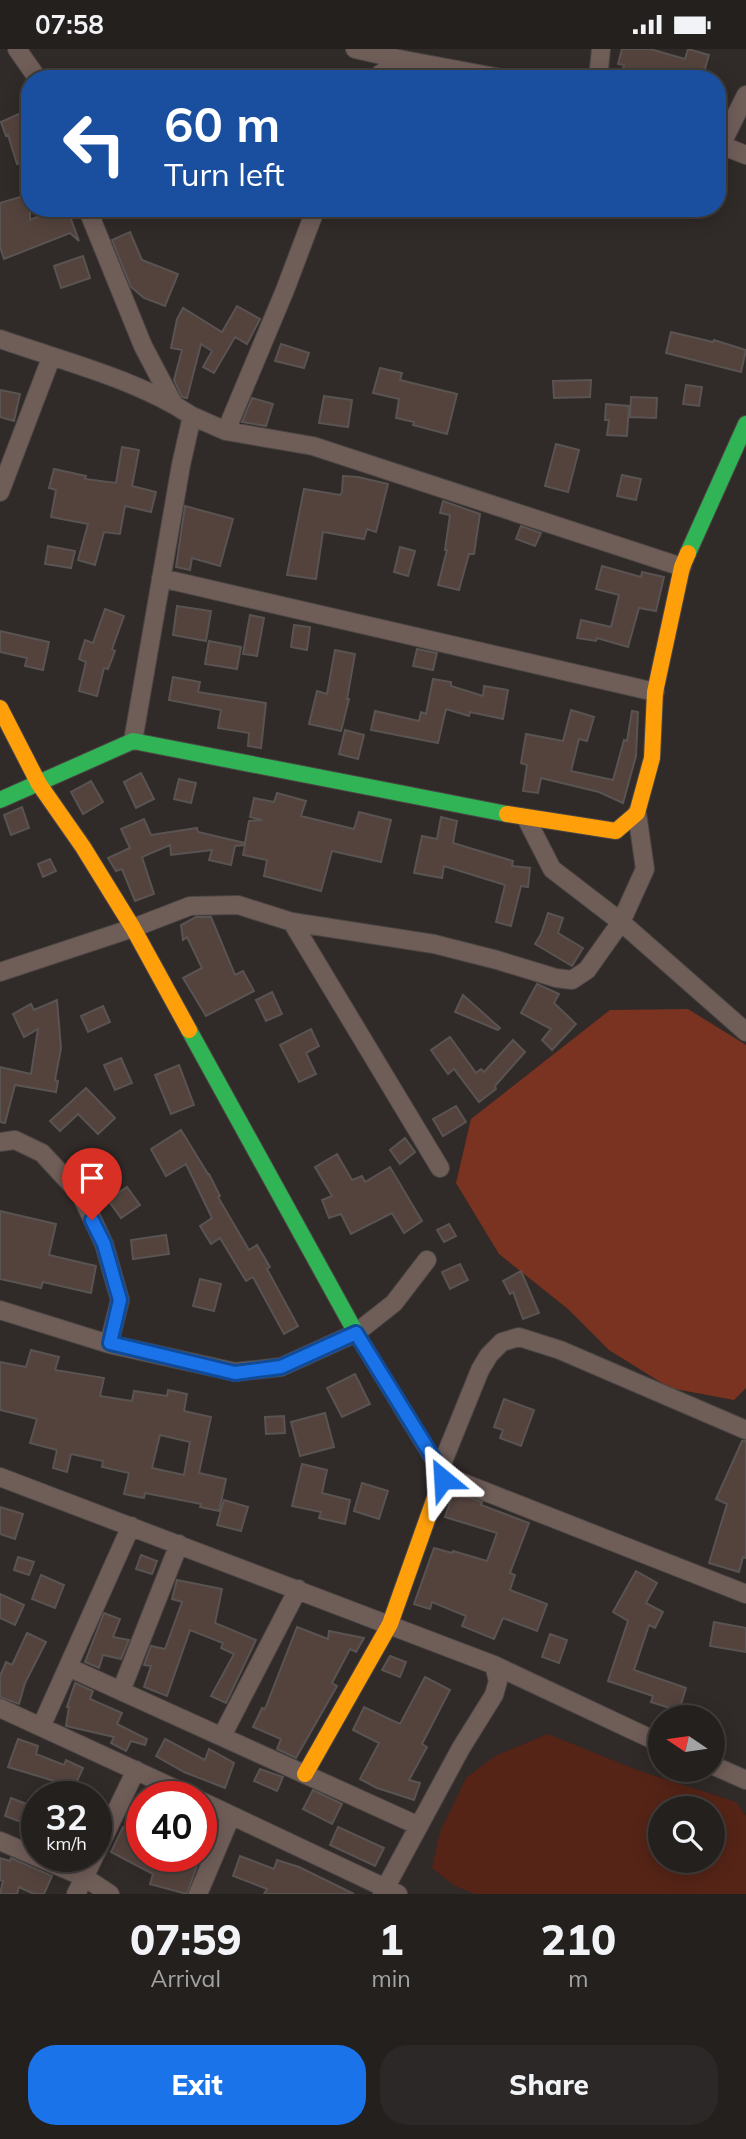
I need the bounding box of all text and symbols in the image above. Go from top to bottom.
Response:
text: 07:58 [35,8,104,41]
text: 60 m [164,93,280,154]
icon: left [49,98,140,189]
text: Turn left [164,154,284,194]
pin [62,1148,122,1220]
icon: arrive [73,1159,111,1197]
position arrow [406,1442,480,1516]
north arrow [648,1705,724,1781]
map controls [648,1705,725,1873]
speed limit sign: 40 [126,1781,217,1872]
text: 32 [45,1795,88,1839]
button: search [648,1796,725,1873]
text: km/h [46,1832,87,1855]
text: 07:59 [130,1913,242,1966]
text: 1 [378,1913,404,1966]
text: 210 [541,1913,616,1966]
text: Arrival [151,1964,221,1993]
text: min [371,1964,411,1993]
text: m [568,1964,588,1993]
button: Exit [28,2045,366,2125]
button: Share [380,2045,718,2125]

